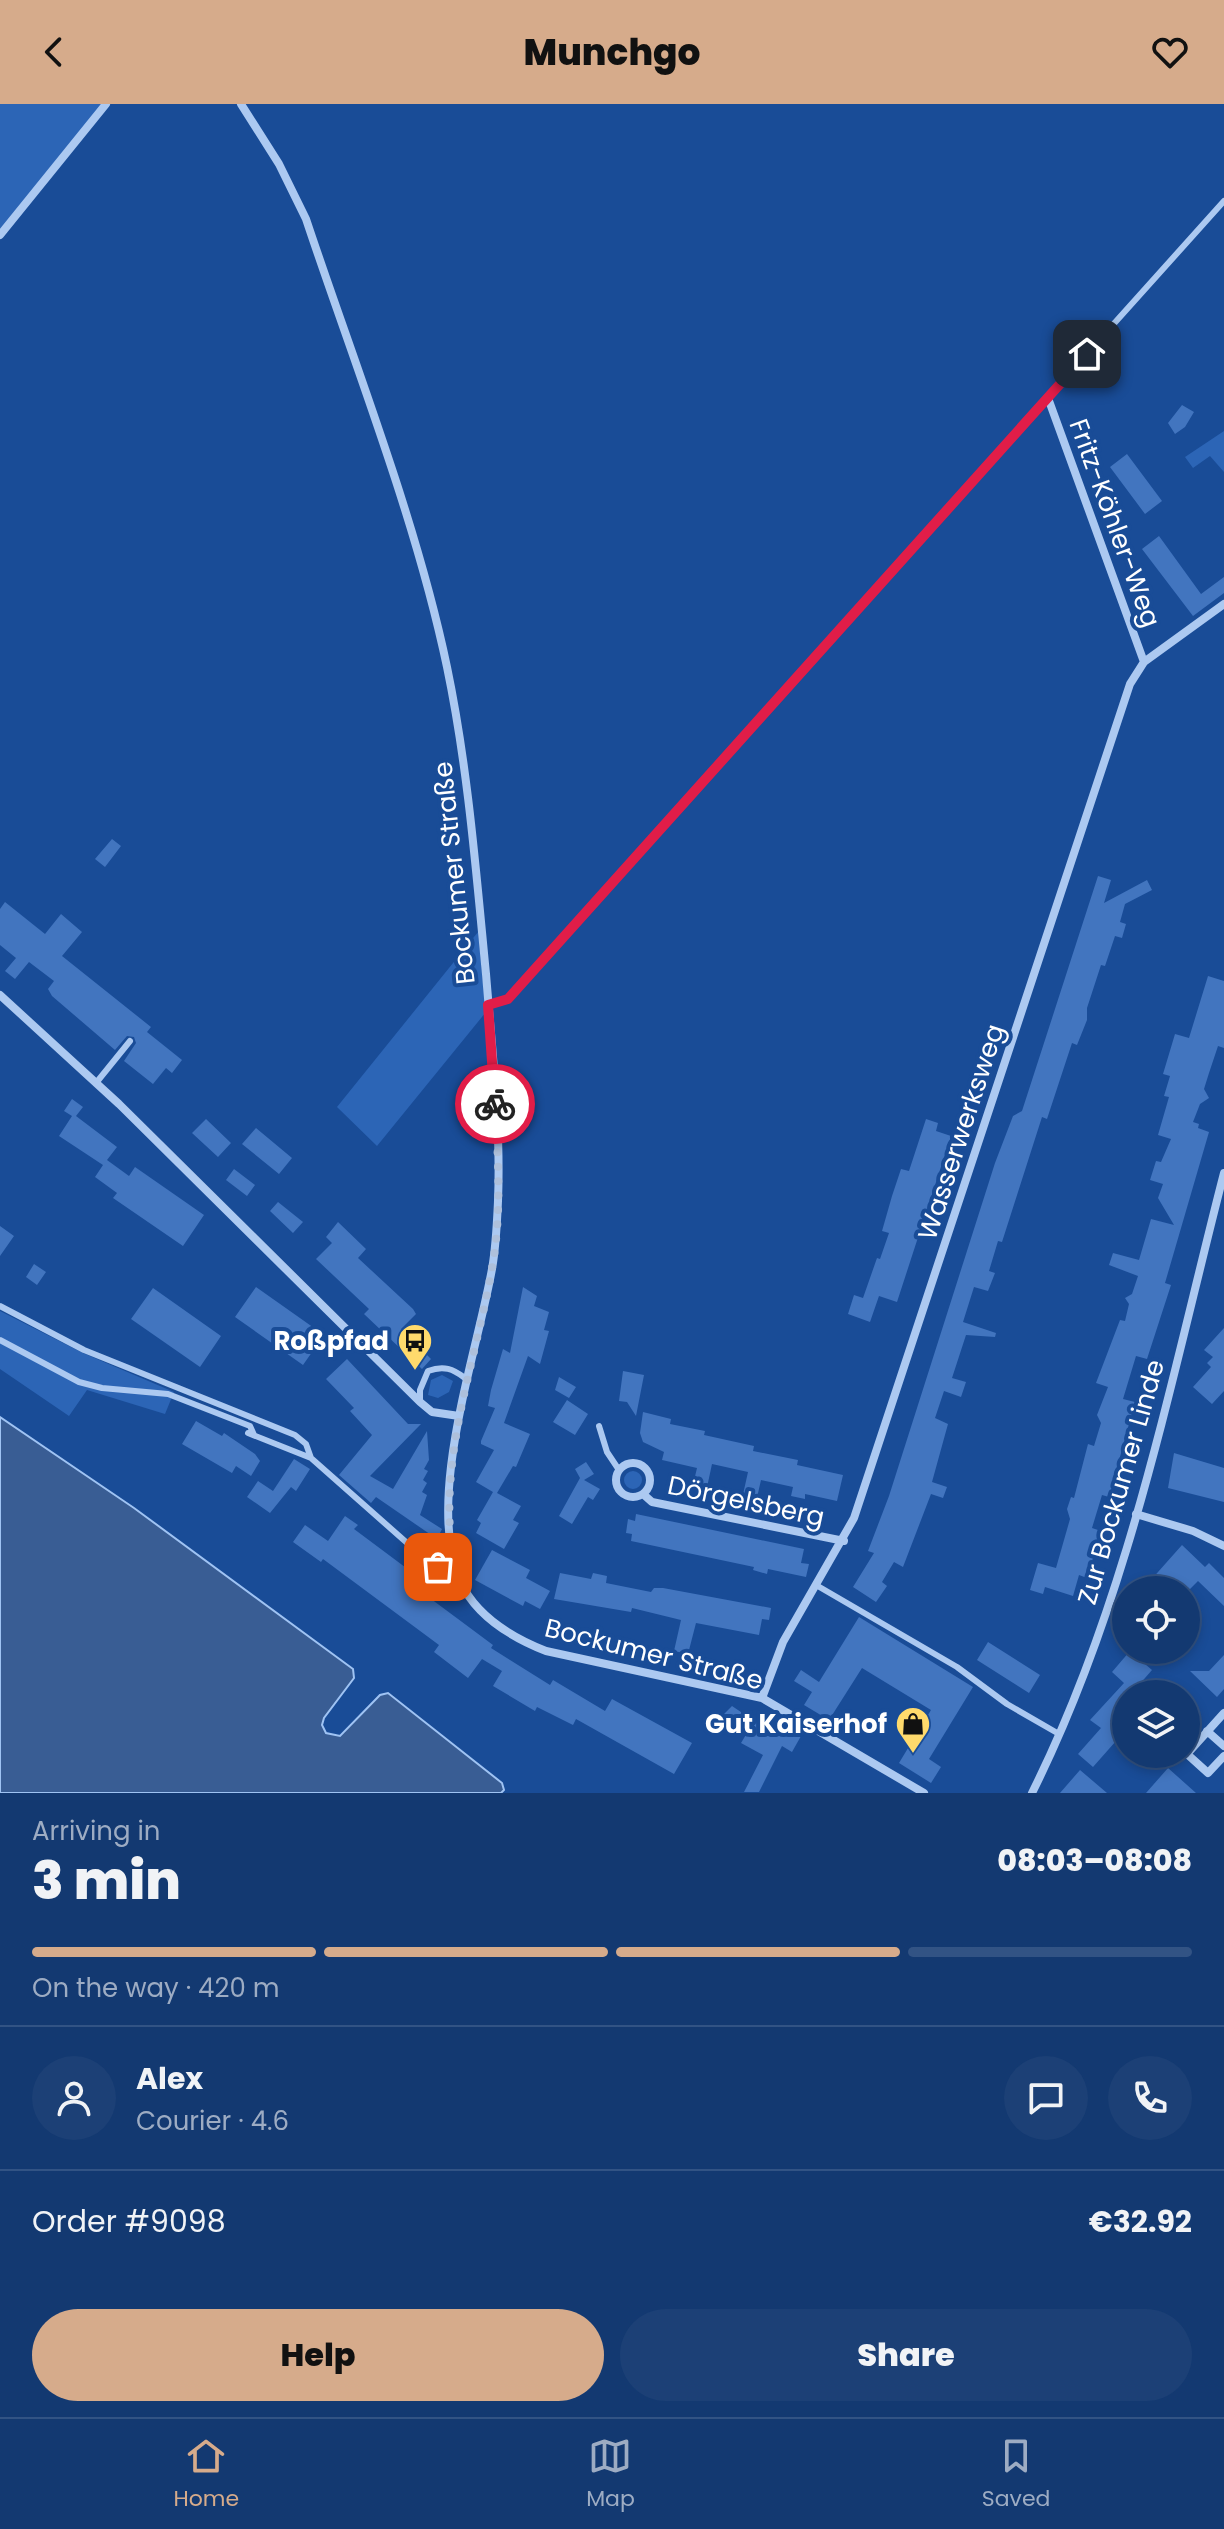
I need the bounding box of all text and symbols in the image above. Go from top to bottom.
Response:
text: Munchgo [524,27,700,78]
icon: back [32,30,76,74]
icon: heart [1148,30,1192,74]
pin [1053,320,1121,388]
icon: home [1065,332,1109,376]
street label: Fritz-Köhler-Weg [1061,414,1169,632]
street label: Bockumer Straße [424,760,484,986]
street label: Wasserwerksweg [909,1019,1013,1245]
courier [455,1064,535,1144]
icon: bike [473,1082,517,1126]
bus stop icon: Roßpfad [396,1322,434,1372]
place label: Roßpfad [273,1323,389,1359]
street label: Zur Bockumer Linde [1069,1355,1173,1609]
street label: Dörgelsberg [664,1467,828,1535]
pin [404,1533,472,1601]
icon: bag [416,1545,460,1589]
map controls [1112,1576,1200,1768]
button: locate [1112,1576,1200,1664]
street label: Bockumer Straße [541,1609,767,1699]
button: layers [1112,1680,1200,1768]
shop icon: Gut Kaiserhof [894,1705,932,1755]
place label: Gut Kaiserhof [705,1706,887,1742]
text: Arriving in [32,1813,161,1849]
text: 08:03–08:08 [997,1839,1192,1882]
text: 3 min [32,1844,181,1917]
text: On the way · 420 m [32,1970,279,2006]
button: person [32,2056,116,2140]
button: chat [1004,2056,1088,2140]
button: phone [1108,2056,1192,2140]
text: Alex [136,2057,203,2100]
text: Courier · 4.6 [136,2103,289,2139]
text: Order #9098 [32,2200,226,2243]
text: €32.92 [1089,2200,1192,2243]
button: Help [32,2309,604,2401]
button: Share [620,2309,1192,2401]
tab: Home [174,2434,239,2515]
tab: Map [586,2434,635,2515]
tab: Saved [982,2434,1050,2515]

